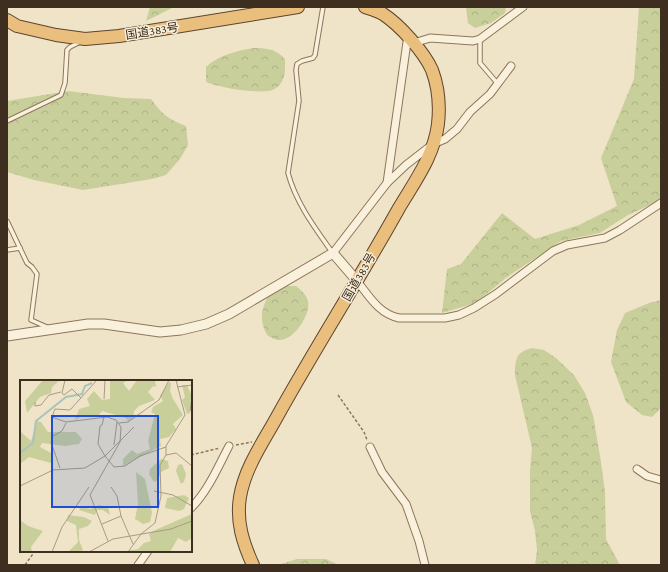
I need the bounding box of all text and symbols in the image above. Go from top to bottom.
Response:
street label: 国道383号 [124,20,180,42]
street label: 国道383号 [340,250,378,304]
inset map [20,380,192,552]

